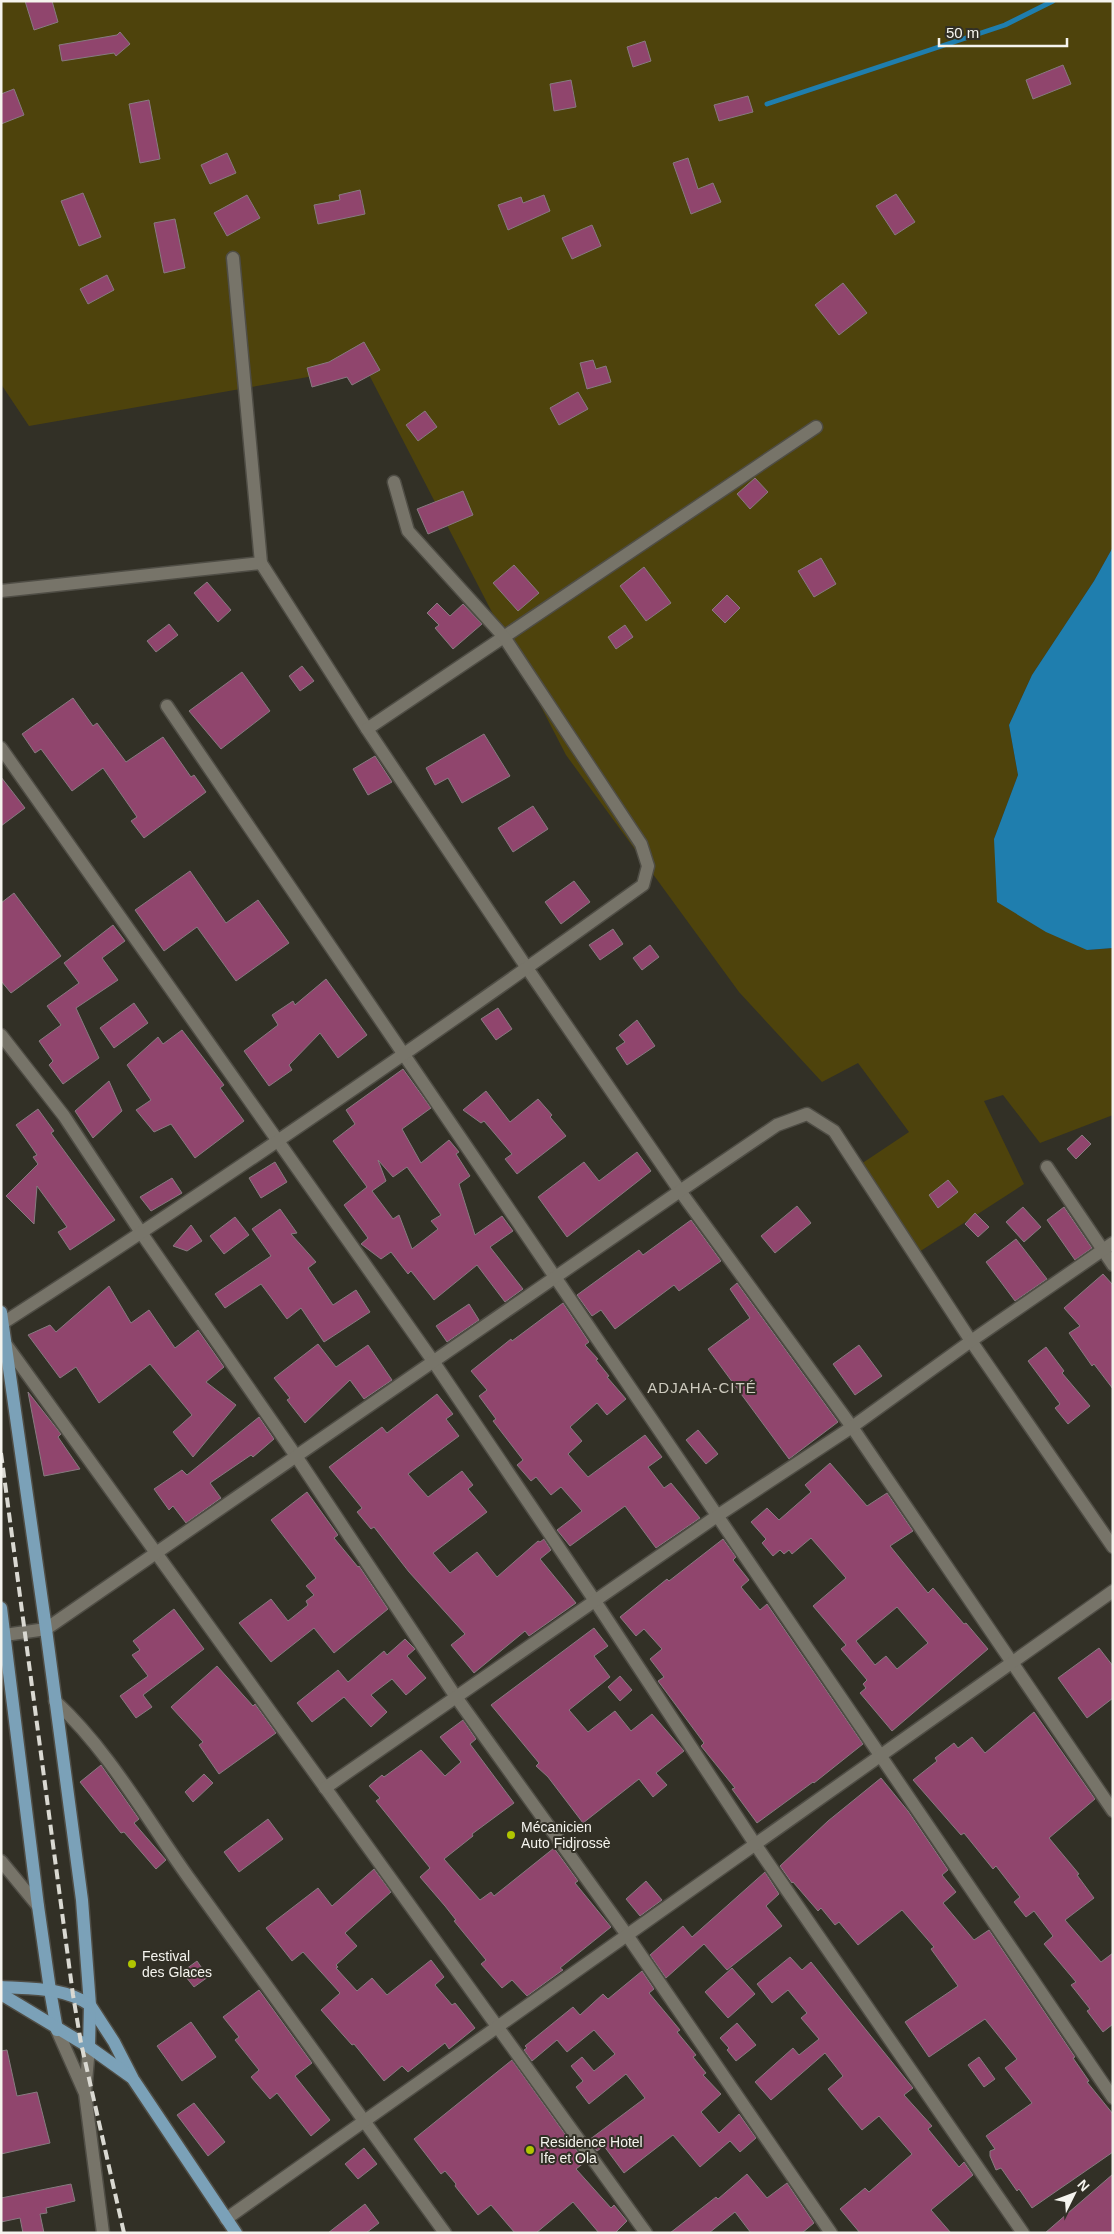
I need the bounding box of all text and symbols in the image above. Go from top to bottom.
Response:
scale bar [939,15,1066,47]
text: 50 m [946,24,979,41]
district label: ADJAHA-CITÉ [647,1379,757,1396]
place label: Mécanicien Auto Fidjrossè [521,1819,611,1851]
marker: Mécanicien Auto Fidjrossè [505,1829,517,1841]
place label: Festival des Glaces [142,1948,212,1980]
marker: Festival des Glaces [126,1958,138,1970]
place label: Residence Hotel Ife et Ola [540,2134,643,2166]
marker: Residence Hotel Ife et Ola [524,2144,536,2156]
north arrow [1049,2169,1099,2219]
text: N [1074,2176,1093,2194]

